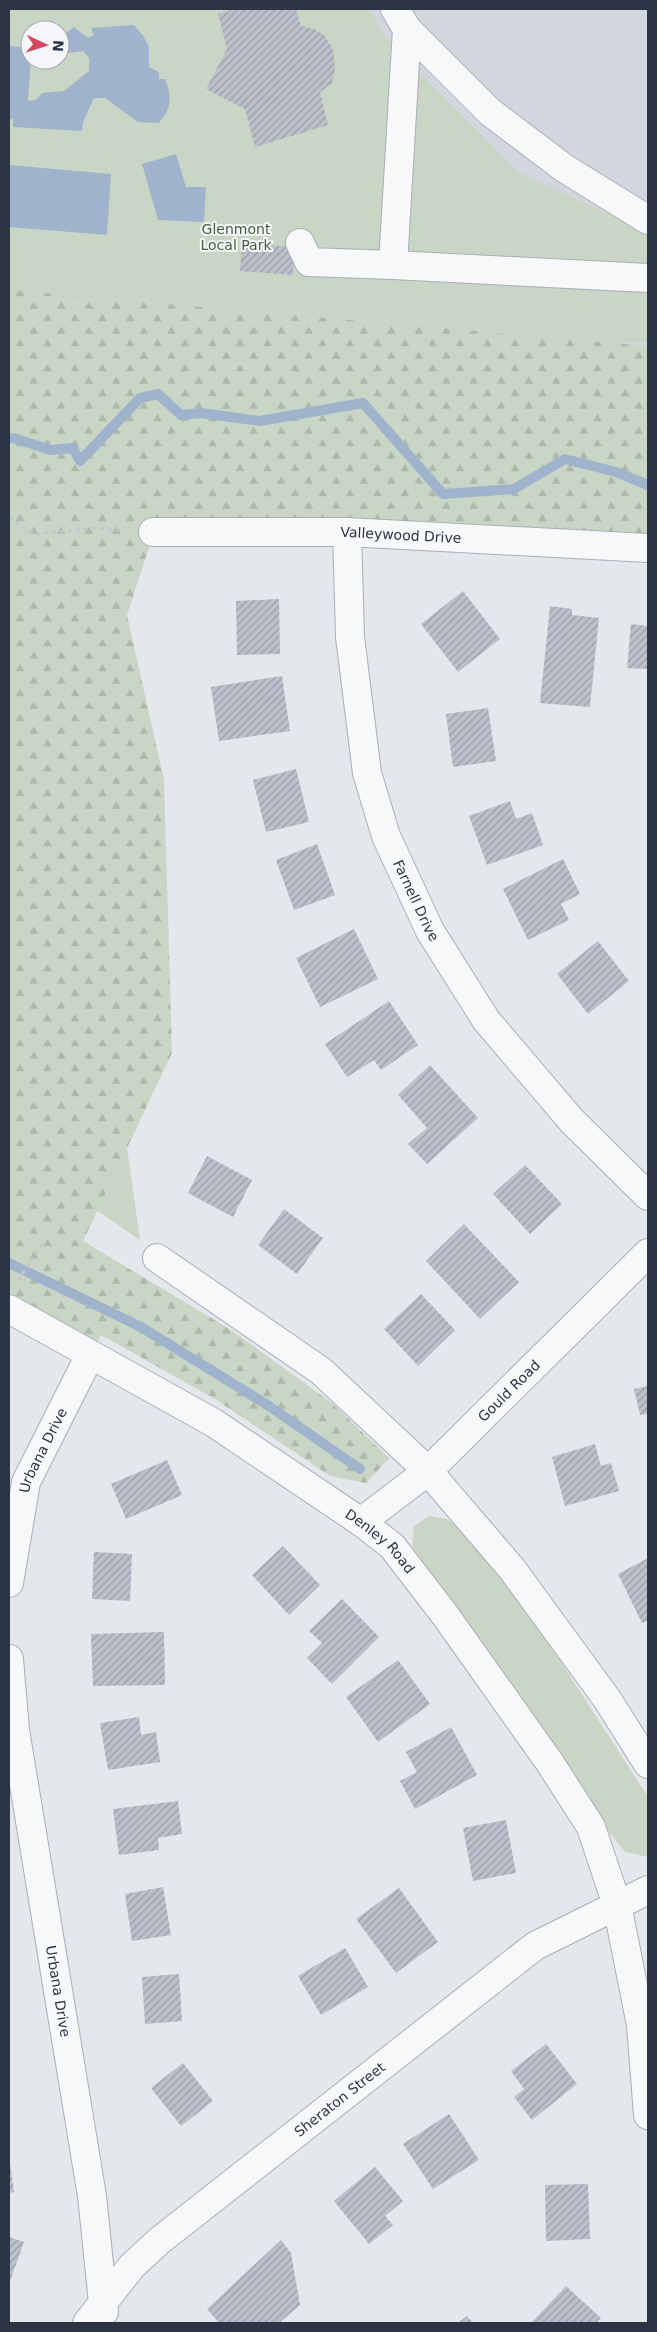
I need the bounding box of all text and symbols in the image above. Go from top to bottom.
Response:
north arrow [20,20,70,70]
text: N [50,40,66,52]
park label: Glenmont Local Park [201,221,272,253]
street label: Valleywood Drive [340,524,462,546]
street label: Farnell Drive [390,857,442,944]
street label: Gould Road [475,1357,543,1425]
street label: Urbana Drive [16,1405,70,1494]
street label: Denley Road [342,1506,418,1577]
street label: Urbana Drive [43,1944,74,2038]
street label: Sheraton Street [291,2059,389,2140]

